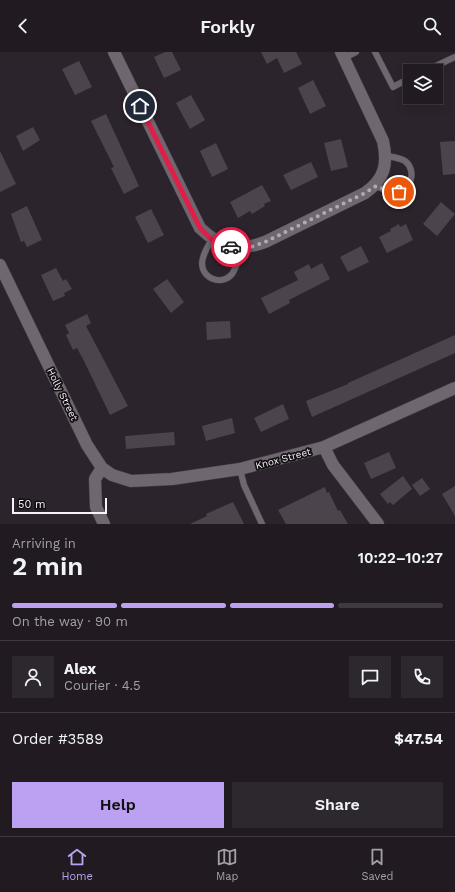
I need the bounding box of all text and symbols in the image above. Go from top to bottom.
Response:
icon: back [12,15,34,37]
icon: search [421,15,443,37]
text: Forkly [200,16,255,37]
map controls [403,64,443,104]
button: layers [403,64,443,104]
pin [123,89,157,123]
icon: home [129,95,151,117]
pin [382,175,416,209]
icon: bag [388,181,410,203]
courier [211,227,251,267]
icon: car [220,236,242,258]
street label: Holly Street [45,366,80,423]
street label: Knox Street [254,446,313,471]
scale bar [12,496,107,515]
text: 50 m [18,498,45,511]
text: Arriving in [12,536,76,551]
text: 10:22–10:27 [358,549,443,567]
text: 2 min [12,551,83,581]
text: On the way · 90 m [12,614,128,629]
button: person [12,656,54,698]
button: chat [349,656,391,698]
button: phone [401,656,443,698]
text: Alex [64,660,96,678]
text: Courier · 4.5 [64,678,141,693]
text: Order #3589 [12,730,104,748]
text: $47.54 [394,730,443,748]
button: Help [12,782,224,828]
button: Share [232,782,443,828]
tab: Home [62,846,93,883]
tab: Map [216,846,238,883]
tab: Saved [361,846,393,883]

